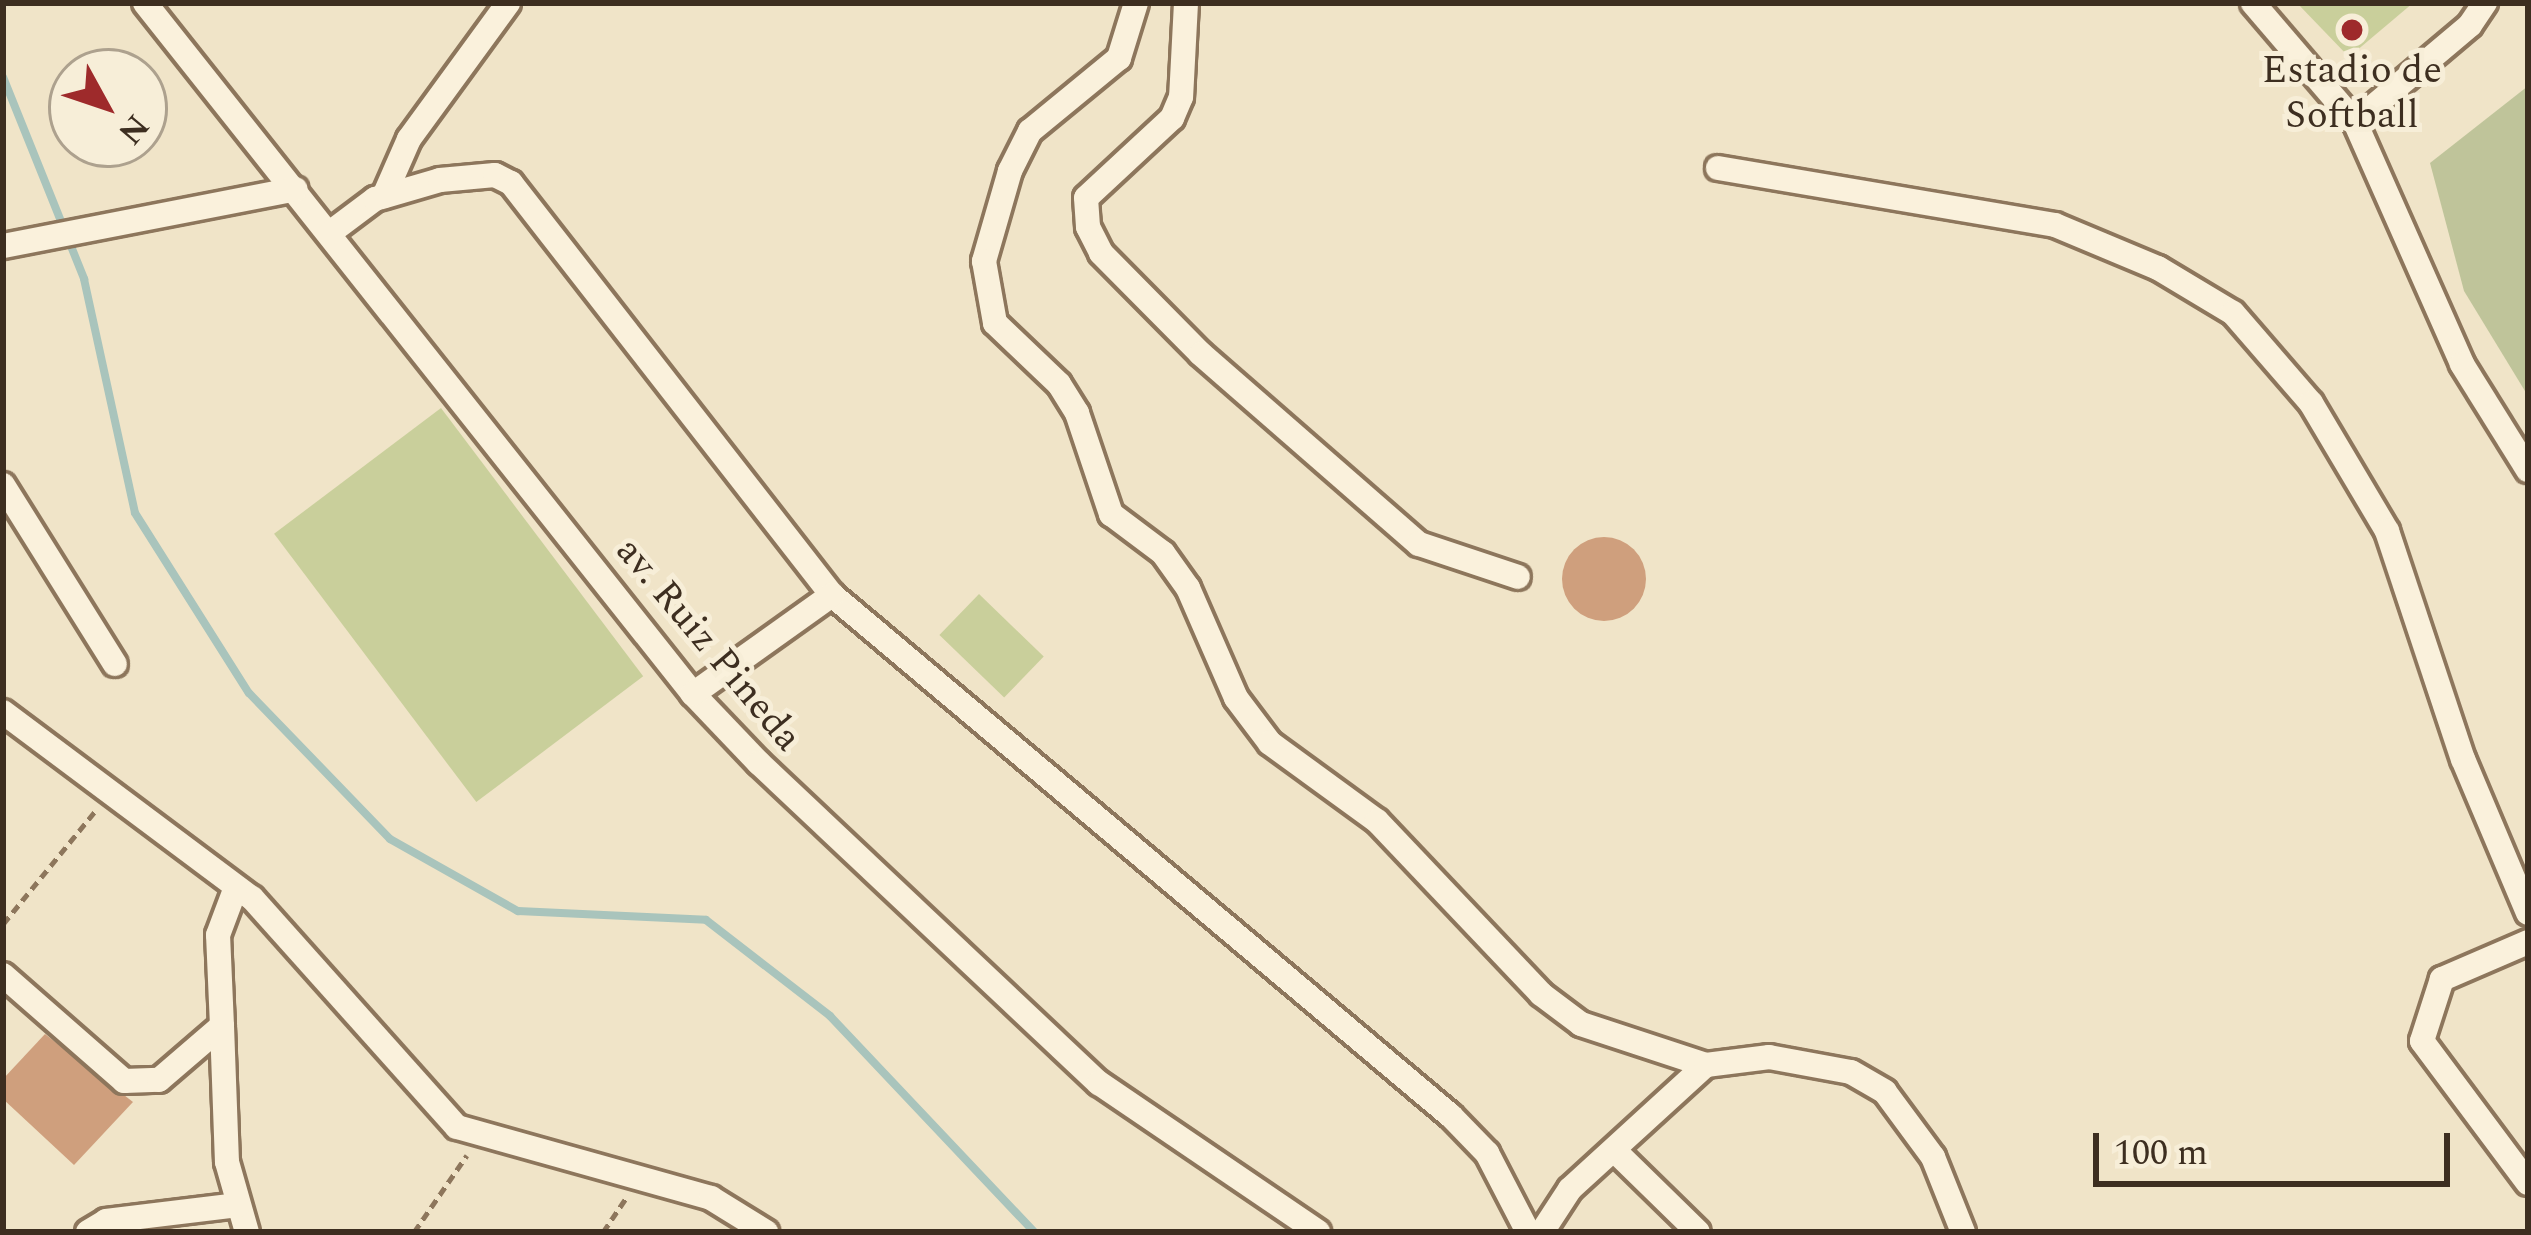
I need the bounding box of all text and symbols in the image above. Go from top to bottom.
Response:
marker: Estadio de Softball [2339,17,2365,43]
north arrow [48,48,168,168]
place label: Estadio de Softball [2262,49,2442,140]
text: N [105,103,161,156]
street label: av. Ruiz Pineda [605,529,811,761]
scale bar [2099,1109,2456,1183]
text: 100 m [2114,1126,2208,1181]

